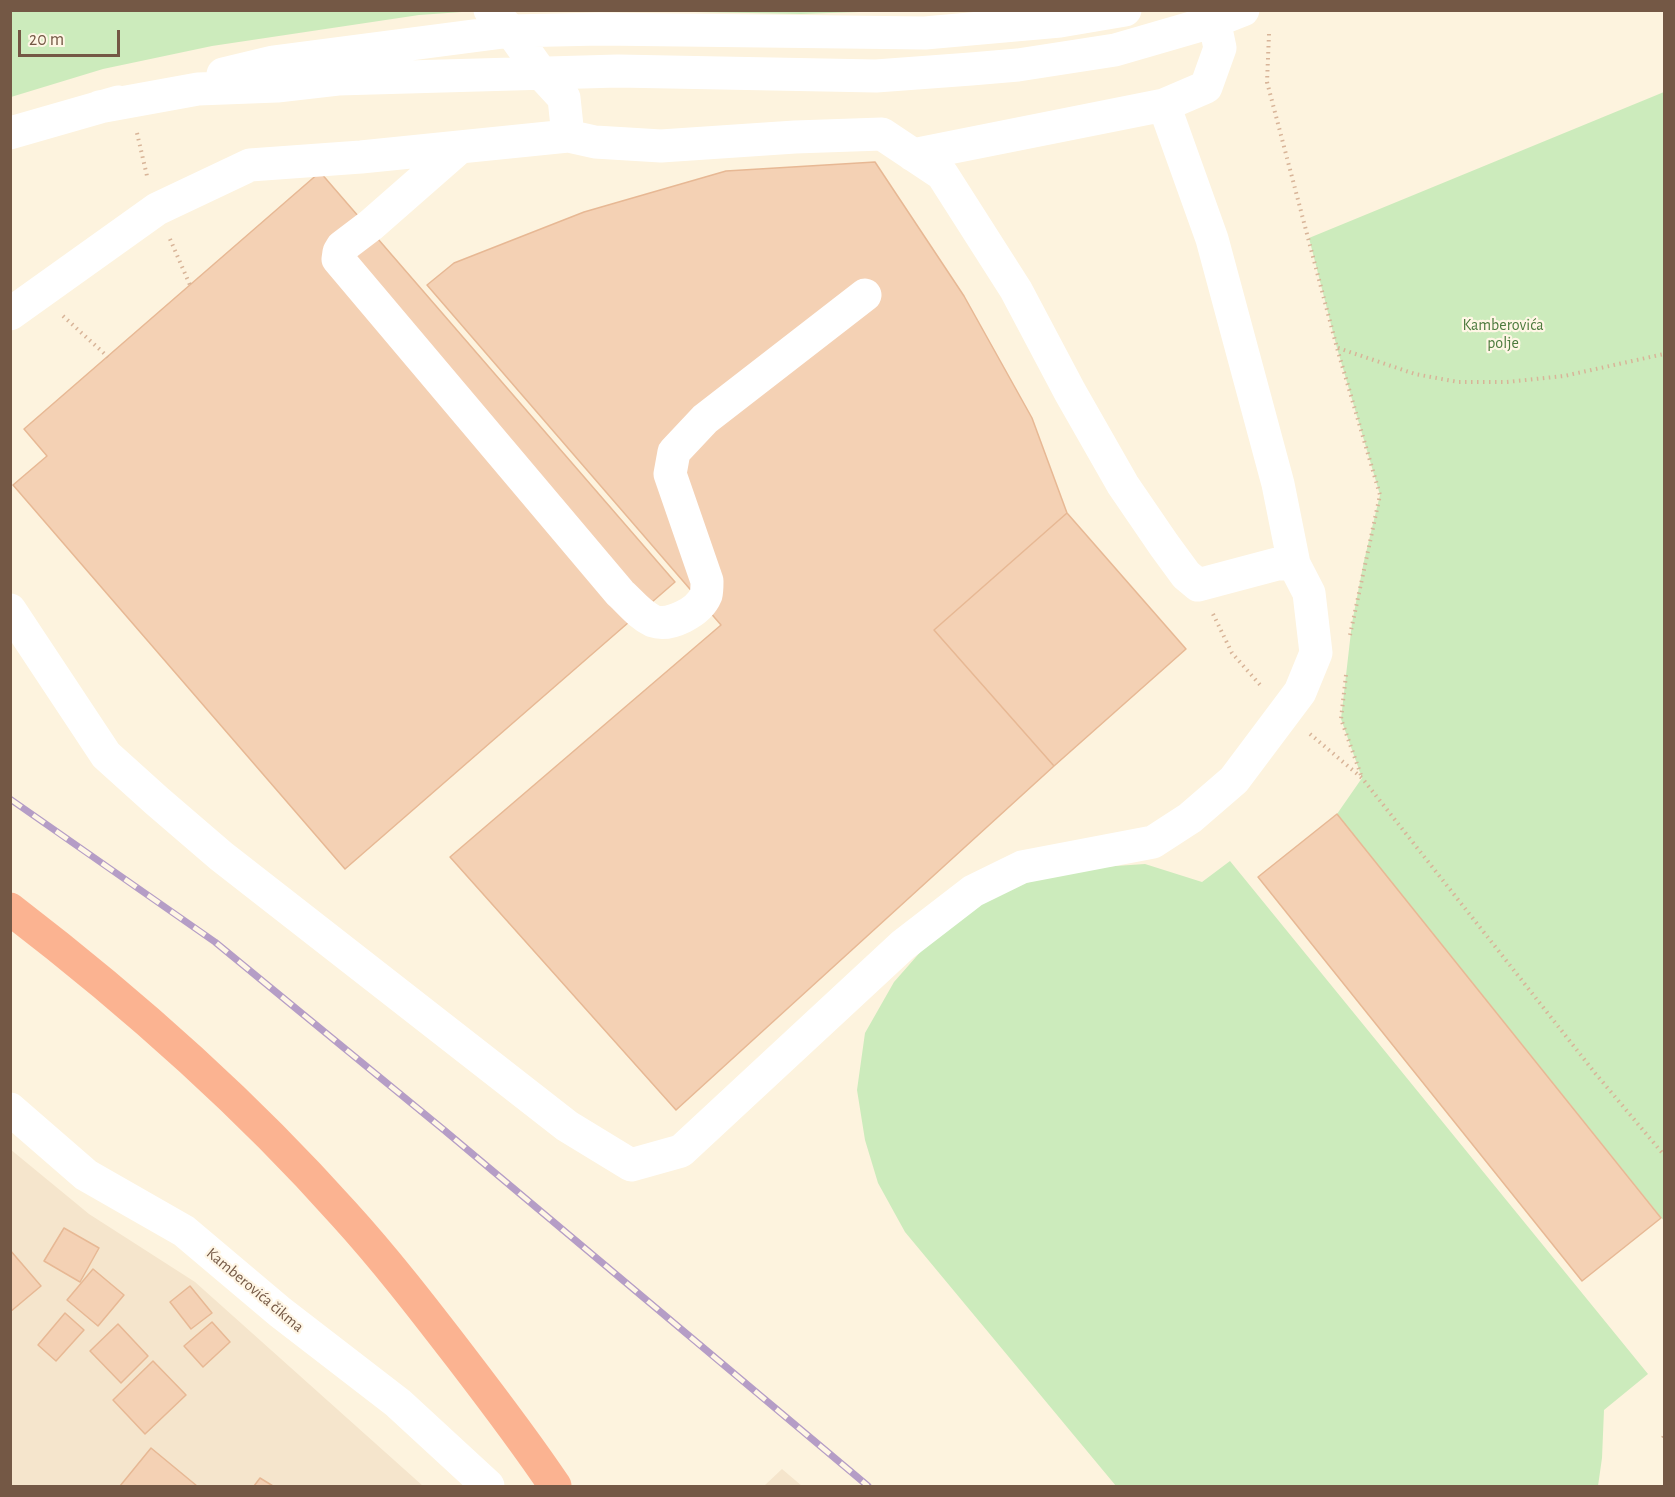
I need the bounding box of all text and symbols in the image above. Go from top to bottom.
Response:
scale bar [21,18,123,56]
text: 20 m [29,31,64,49]
park label: Kamberovića polje [1462,315,1544,353]
street label: Kamberovića čikma [202,1244,308,1336]

